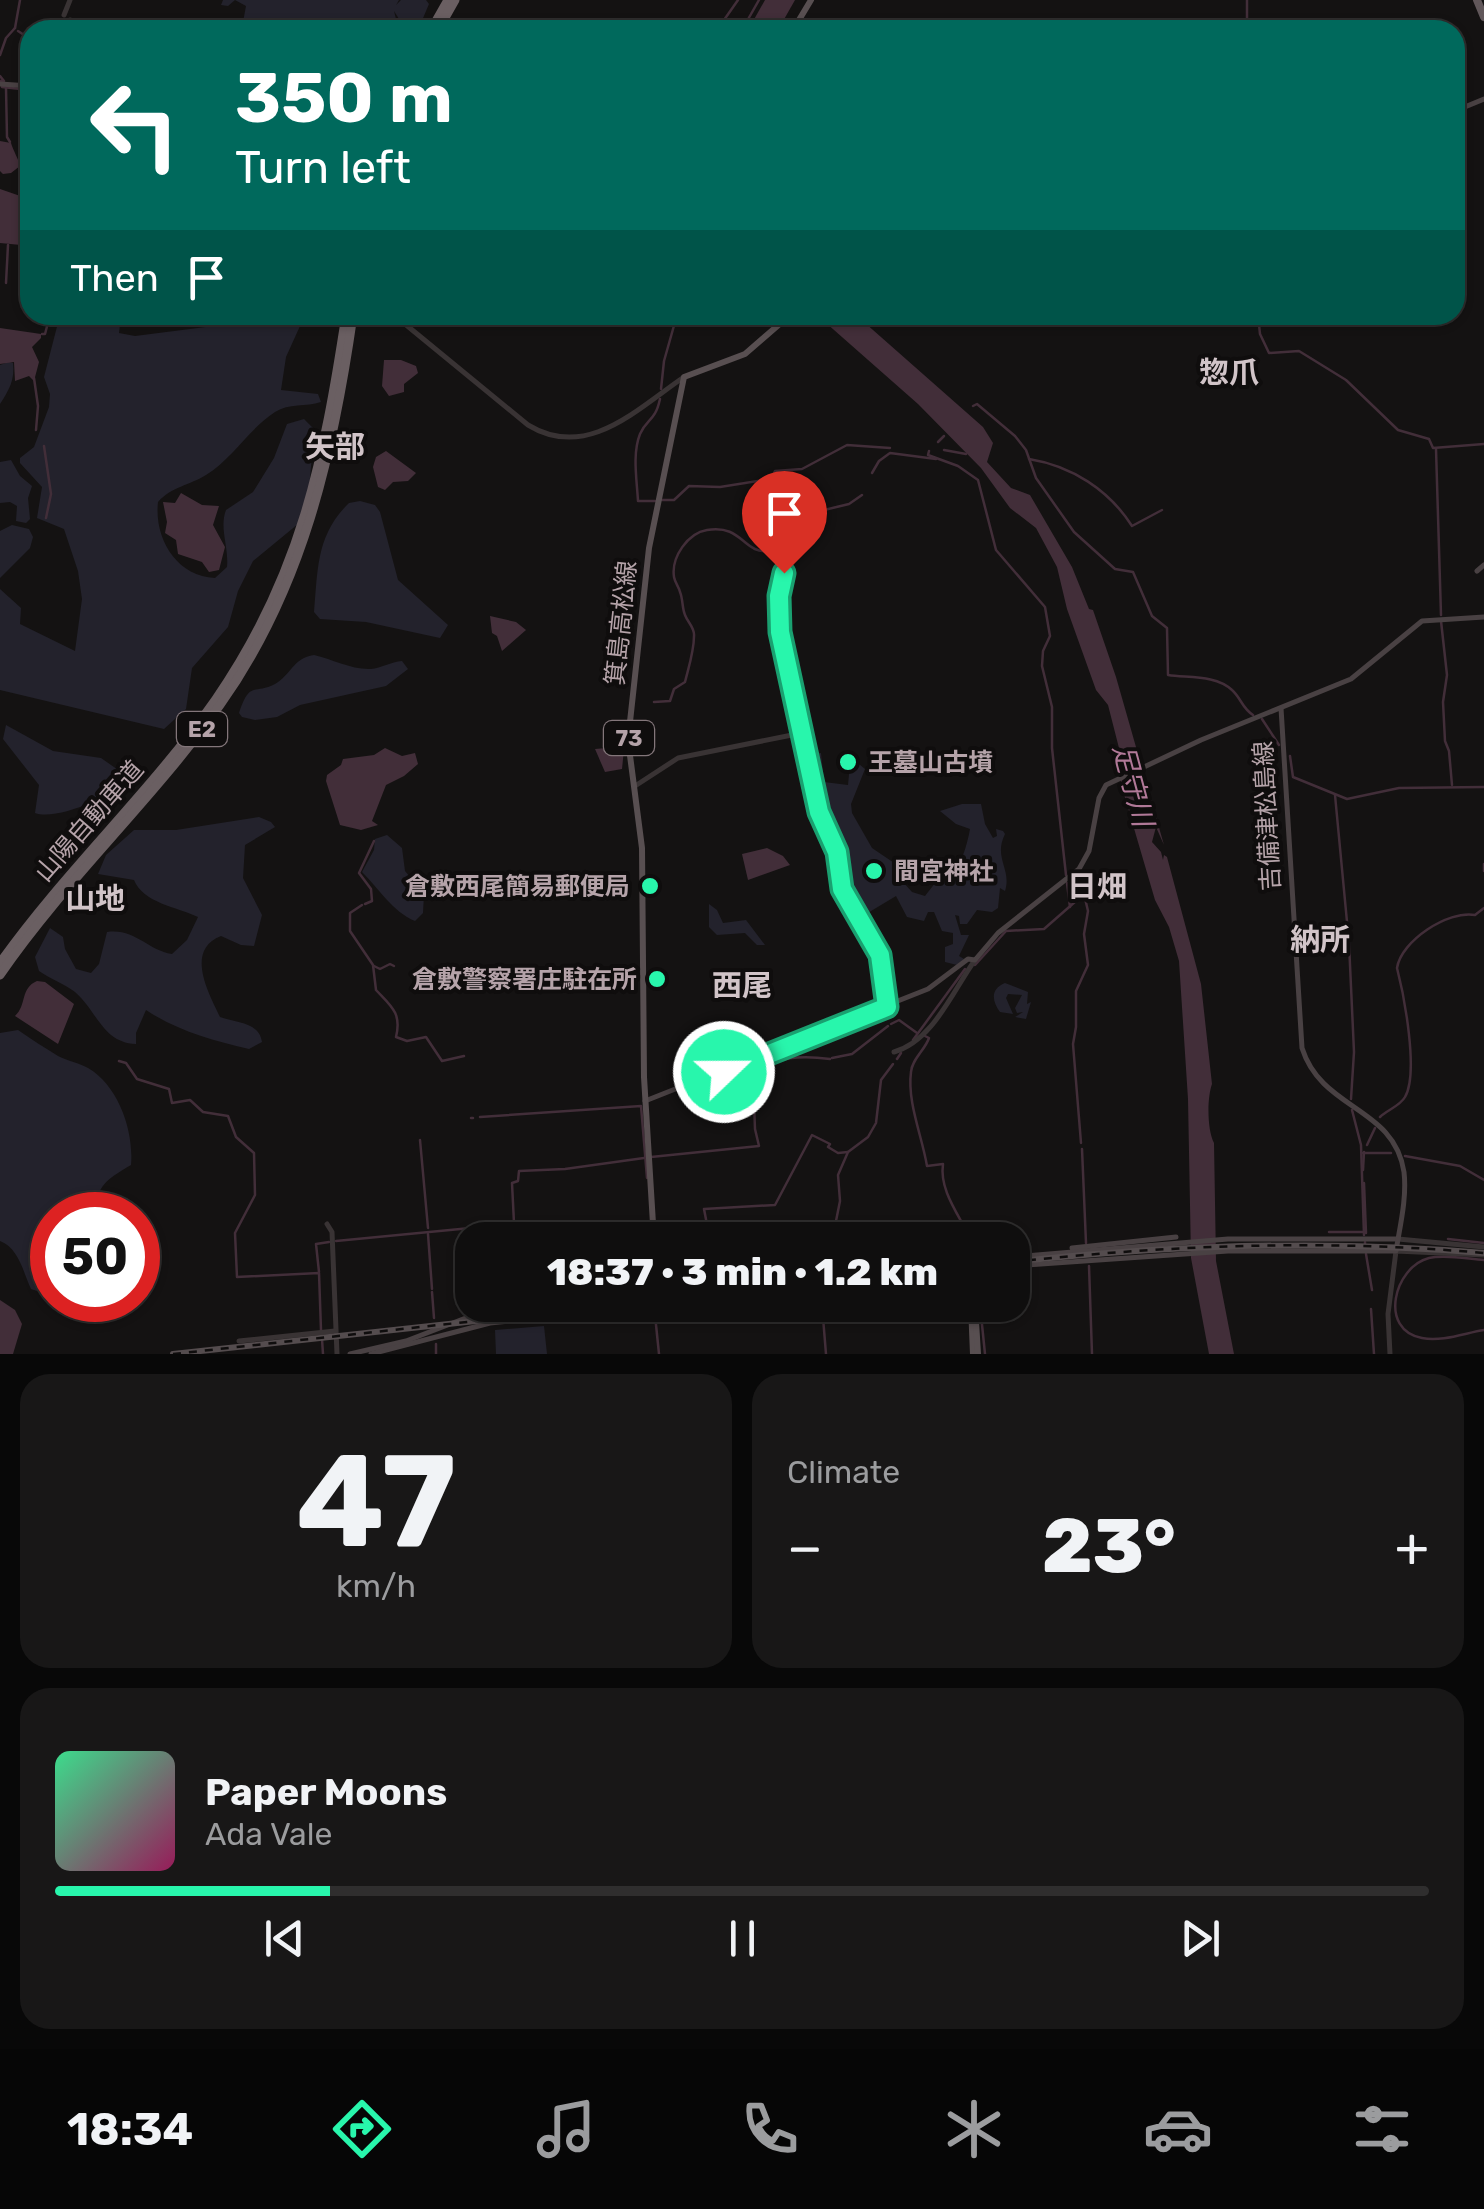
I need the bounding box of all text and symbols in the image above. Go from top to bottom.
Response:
text: 350 m [235,57,453,140]
icon: left [70,60,200,190]
text: Turn left [235,141,411,194]
icon: arrive [179,250,234,305]
text: Then [70,255,159,301]
district label: 惣爪 [1199,355,1259,391]
district label: 矢部 [305,429,365,465]
pin [742,471,827,574]
icon: arrive [757,486,812,541]
street label: 箕島高松線 [600,559,642,687]
road number: E2 [177,712,227,746]
road number: 73 [604,721,654,755]
water label: 足守川 [1106,740,1161,833]
street label: 吉備津松島線 [1249,740,1285,892]
place label: 王墓山古墳 [868,748,993,777]
marker: 王墓山古墳 [837,751,859,773]
street label: 山陽自動車道 [29,755,149,887]
place label: 間宮神社 [894,857,994,886]
marker: 間宮神社 [863,860,885,882]
district label: 日畑 [1067,869,1127,905]
place label: 倉敷西尾簡易郵便局 [405,872,630,901]
marker: 倉敷西尾簡易郵便局 [639,875,661,897]
district label: 山地 [65,881,125,917]
district label: 納所 [1290,922,1350,958]
place label: 倉敷警察署庄駐在所 [412,965,637,994]
marker: 倉敷警察署庄駐在所 [646,968,668,990]
district label: 西尾 [712,968,772,1004]
position arrow [672,1020,776,1124]
speed limit sign: 50 [30,1192,160,1322]
text: 18:37 · 3 min · 1.2 km [547,1249,938,1295]
text: 47 [296,1424,456,1579]
text: Climate [787,1453,900,1491]
text: 23° [1042,1502,1176,1591]
text: − [787,1515,823,1580]
text: + [1395,1515,1429,1580]
text: km/h [336,1567,416,1605]
text: Paper Moons [205,1769,447,1815]
text: Ada Vale [205,1815,332,1853]
icon: previous [257,1911,312,1966]
icon: pause [715,1911,770,1966]
icon: next [1173,1911,1228,1966]
icon: directions [327,2094,397,2164]
icon: music [531,2094,601,2164]
icon: phone [735,2094,805,2164]
icon: climate [939,2094,1009,2164]
icon: car [1143,2094,1213,2164]
icon: filters [1347,2094,1417,2164]
text: 18:34 [67,2103,193,2156]

